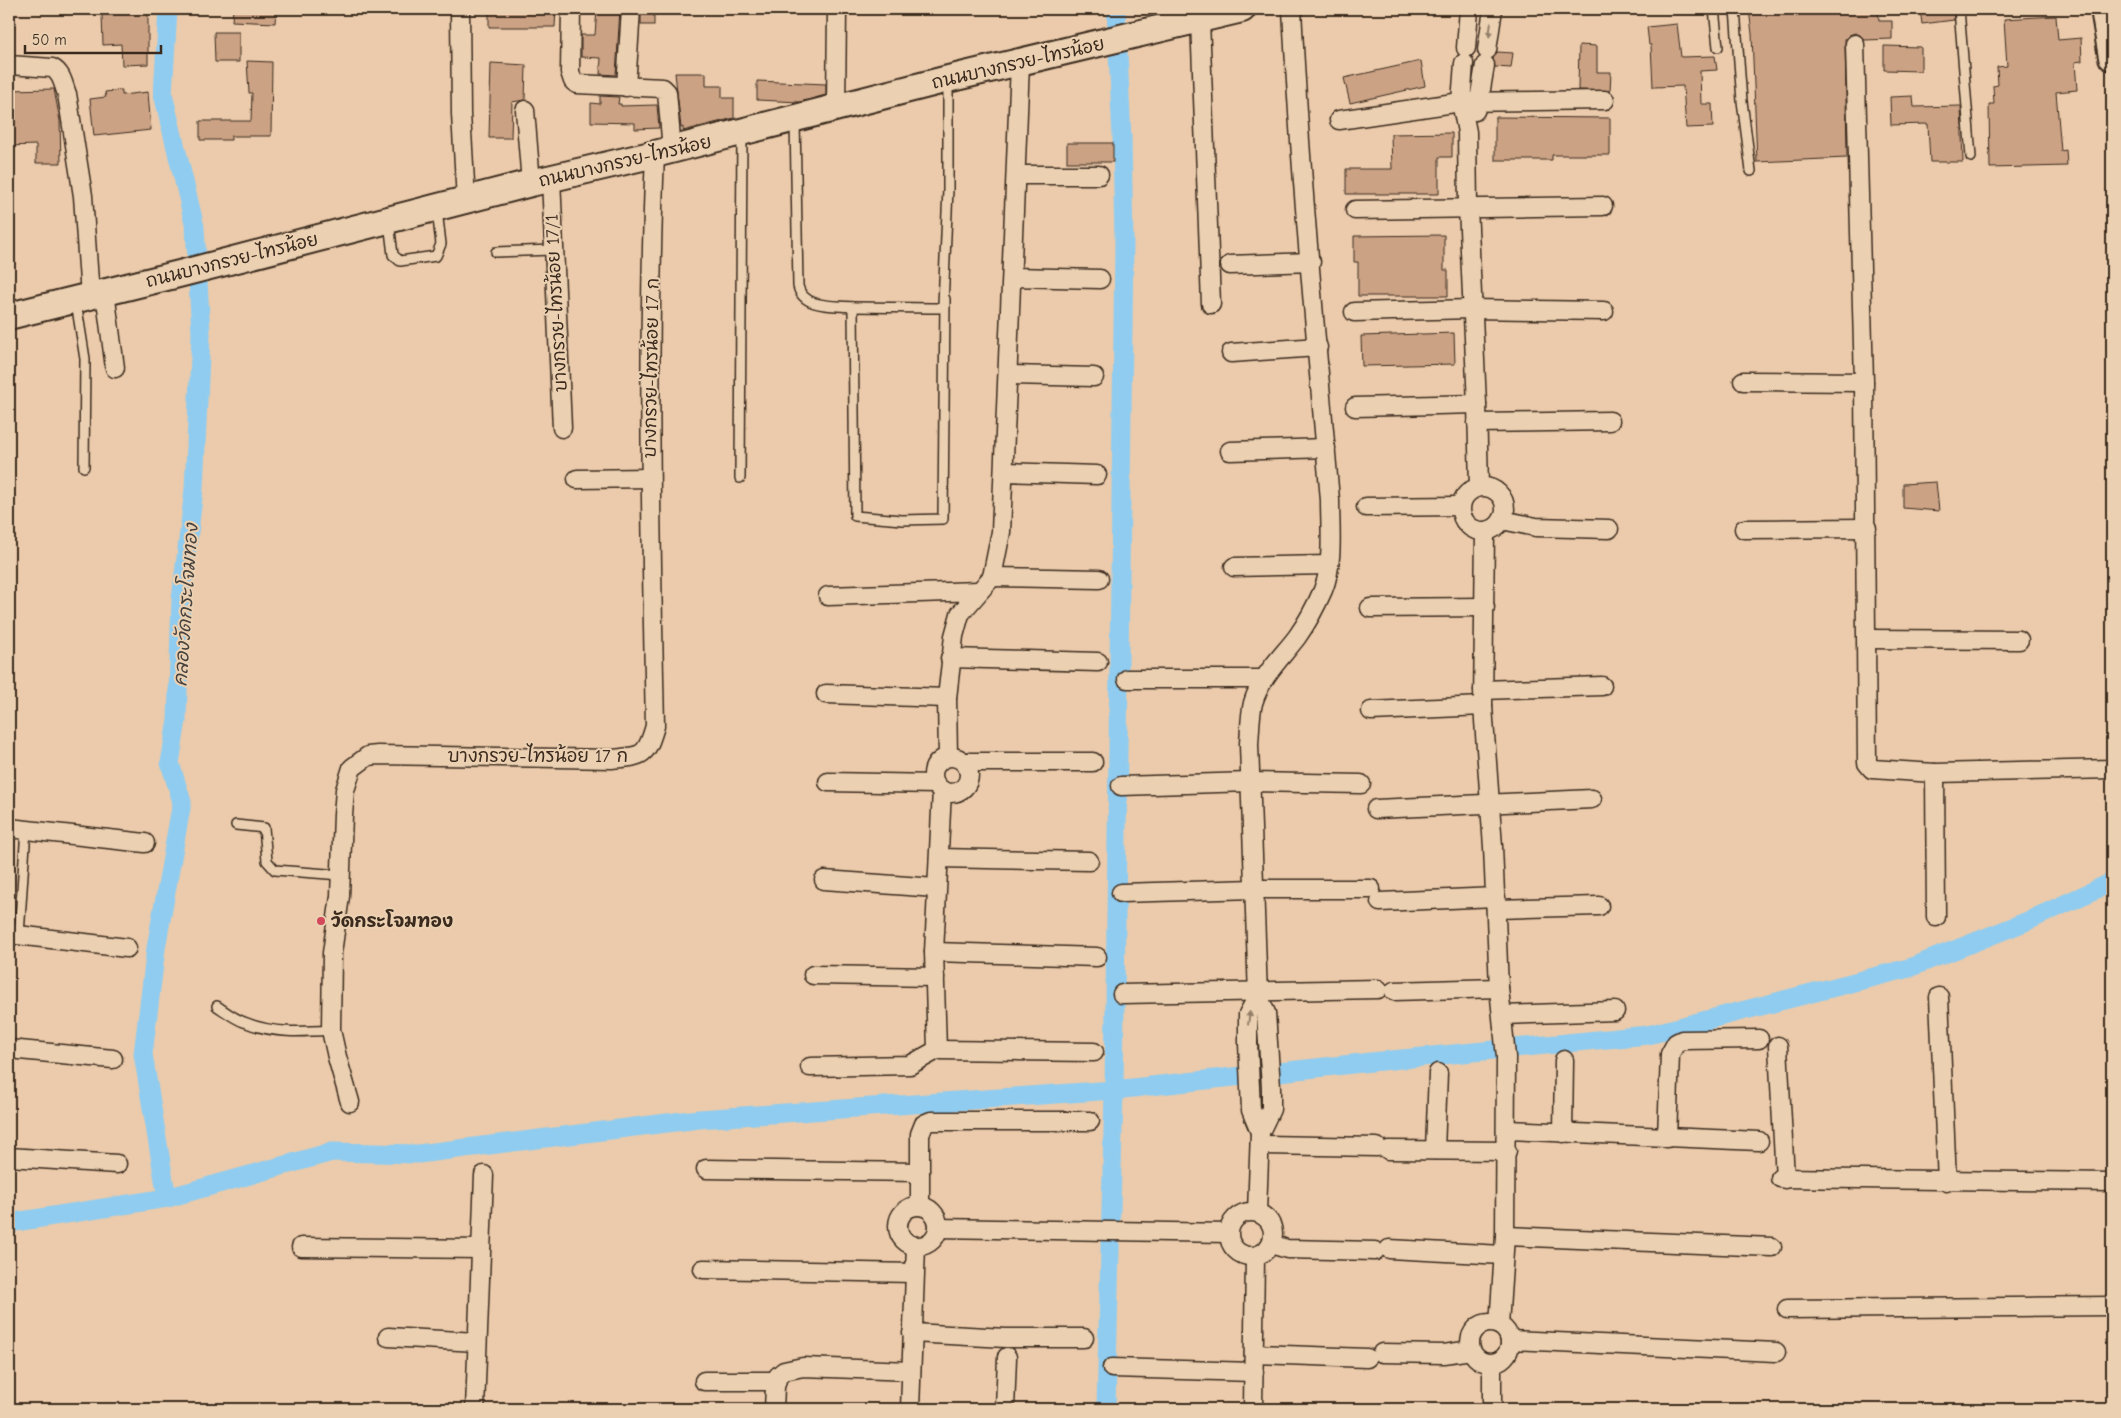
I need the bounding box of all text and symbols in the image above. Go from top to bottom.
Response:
scale bar [25,22,161,54]
one-way arrow [1486,22,1494,38]
street label: ถนนบางกรวย-ไทรน้อย [929,30,1107,94]
text: 50 m [32,31,67,49]
street label: ถนนบางกรวย-ไทรน้อย [536,128,714,192]
street label: บางกรวย-ไทรน้อย 17/1 [538,214,572,392]
street label: ถนนบางกรวย-ไทรน้อย [143,226,321,292]
street label: บางกรวย-ไทรน้อย 17 ก [636,278,664,458]
water label: คลองวัดกระโจมทอง [167,521,203,687]
street label: บางกรวย-ไทรน้อย 17 ก [448,743,628,767]
place label: วัดกระโจมทอง [331,909,453,932]
marker: วัดกระโจมทอง [315,915,327,927]
one-way arrow [1245,1010,1253,1026]

